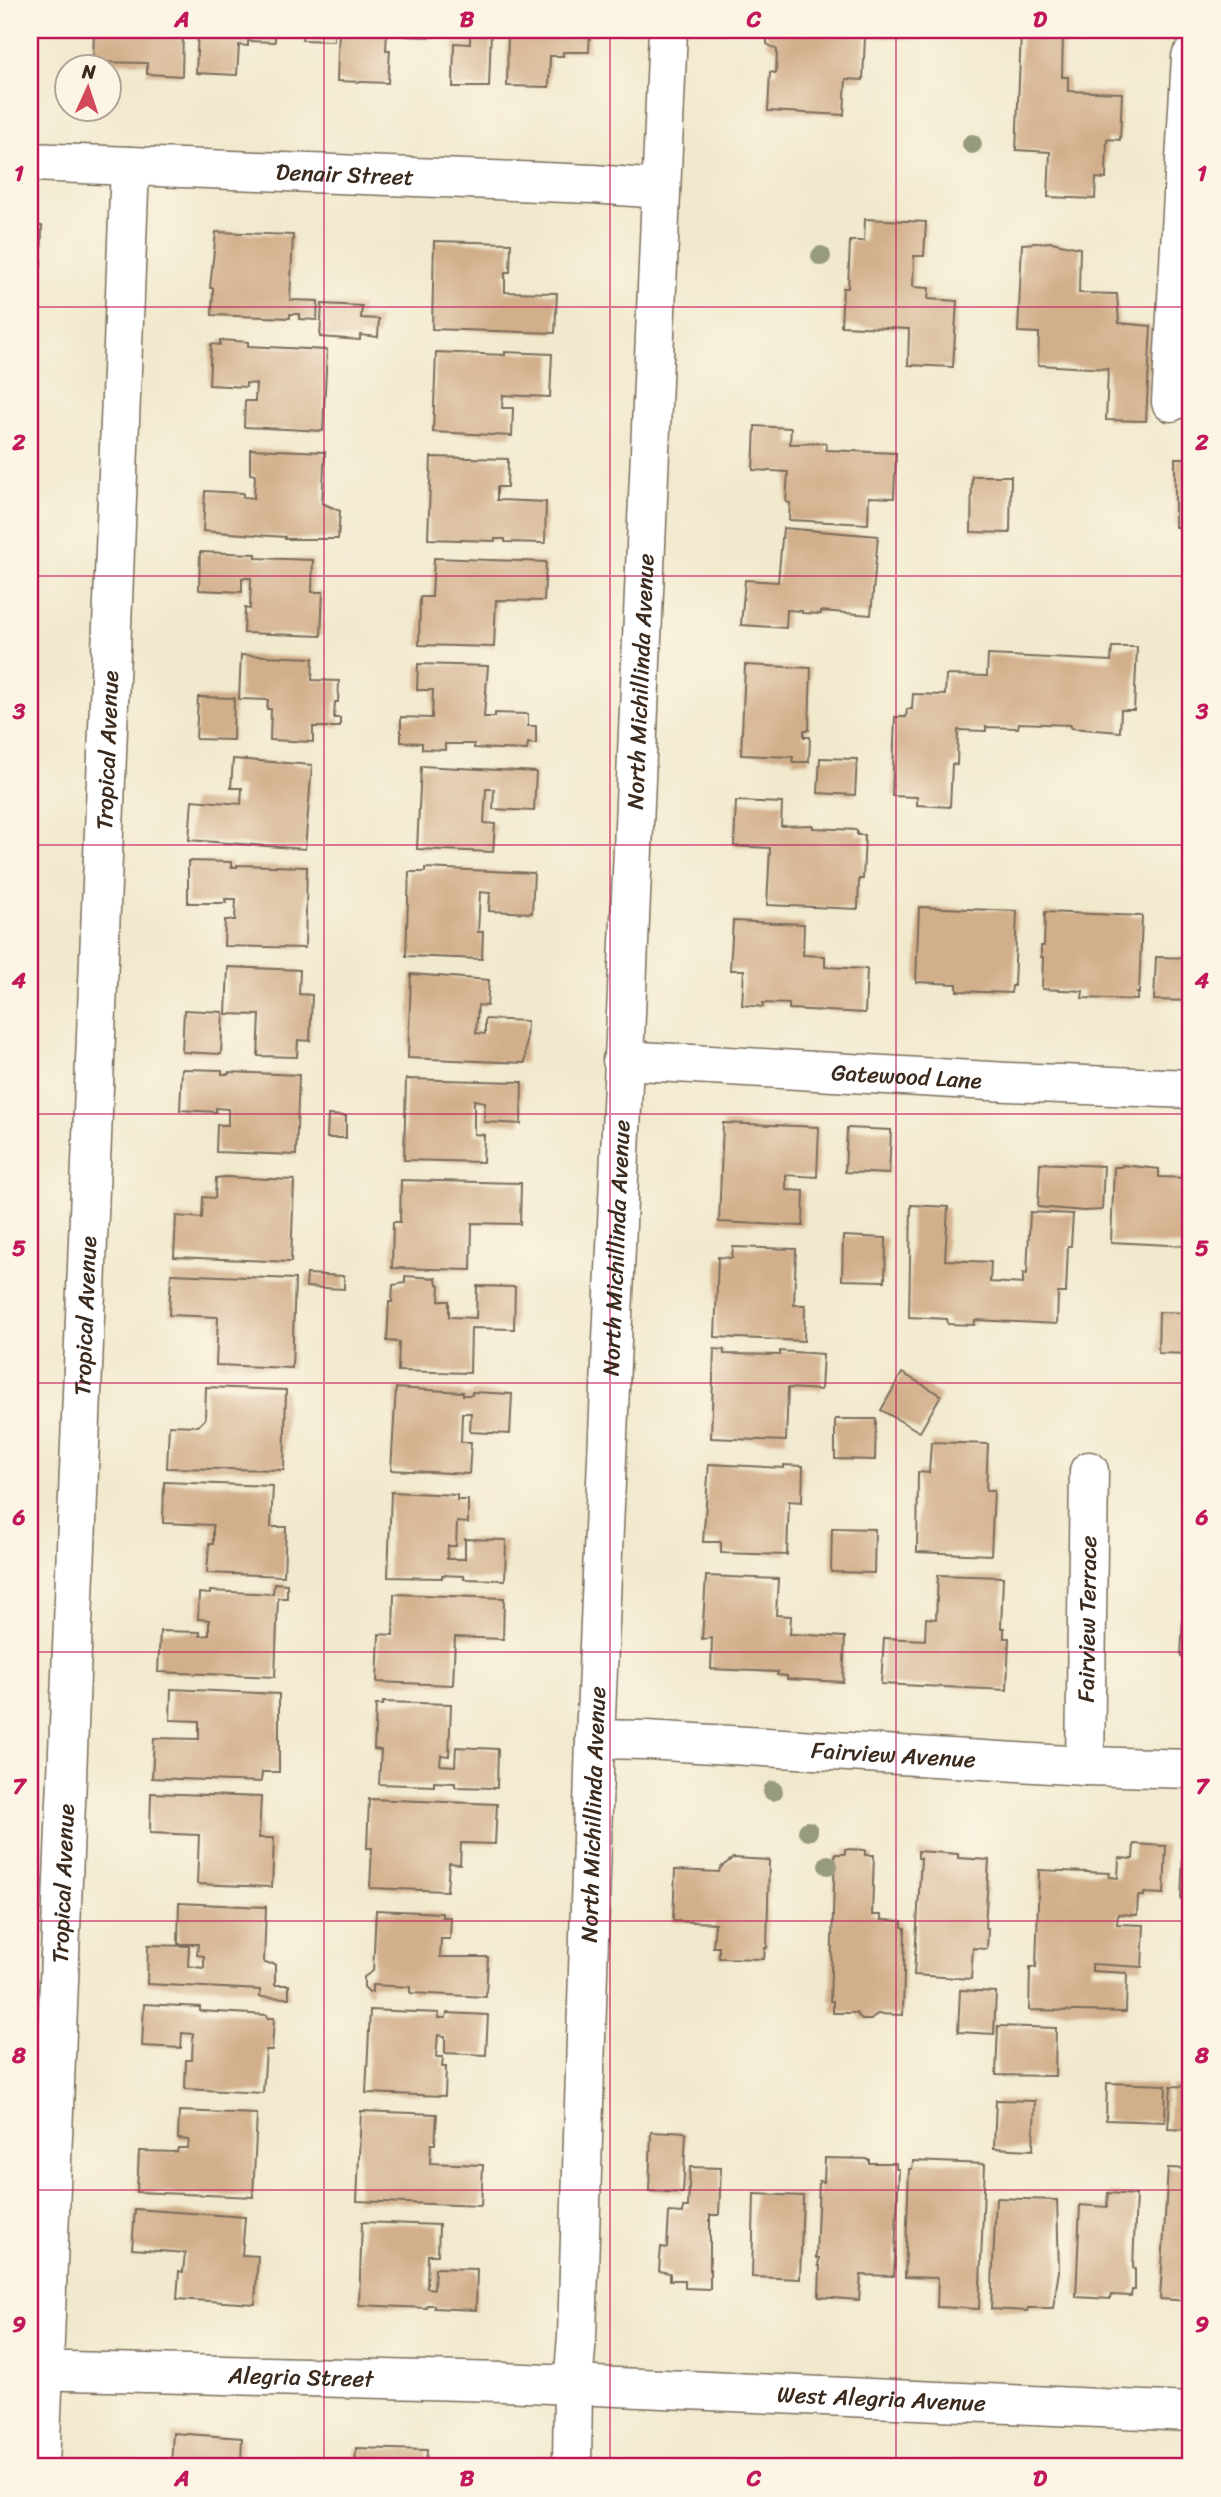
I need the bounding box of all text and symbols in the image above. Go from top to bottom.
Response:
text: A [173,0,190,40]
text: B [460,0,475,40]
text: C [746,0,762,40]
text: D [1033,0,1048,40]
north arrow [52,52,122,122]
text: N [80,55,97,88]
street label: Denair Street [275,151,415,197]
text: 1 [14,153,24,194]
text: 1 [1197,153,1207,194]
text: 2 [11,422,26,463]
text: 2 [1194,422,1209,463]
street label: North Michillinda Avenue [614,552,666,810]
street label: Tropical Avenue [84,670,131,831]
text: 3 [12,691,26,732]
text: 3 [1195,691,1209,732]
text: 4 [11,960,27,1001]
text: 4 [1194,960,1210,1001]
street label: Gatewood Lane [830,1051,983,1101]
street label: North Michillinda Avenue [590,1119,642,1377]
text: 5 [12,1228,26,1269]
text: 5 [1195,1228,1209,1269]
street label: Tropical Avenue [61,1235,109,1396]
text: 6 [11,1497,26,1538]
text: 6 [1194,1497,1209,1538]
street label: Fairview Terrace [1065,1535,1109,1703]
street label: North Michillinda Avenue [568,1685,618,1943]
street label: Fairview Avenue [810,1729,977,1780]
text: 7 [12,1766,27,1807]
text: 7 [1195,1766,1210,1807]
street label: Tropical Avenue [39,1803,86,1964]
text: 8 [11,2035,26,2076]
text: 8 [1194,2035,1209,2076]
text: 9 [12,2304,26,2345]
text: 9 [1195,2304,1209,2345]
street label: Alegria Street [227,2355,376,2399]
street label: West Alegria Avenue [776,2373,987,2424]
text: A [173,2458,190,2497]
text: B [460,2458,475,2497]
text: C [746,2458,762,2497]
text: D [1033,2458,1048,2497]

